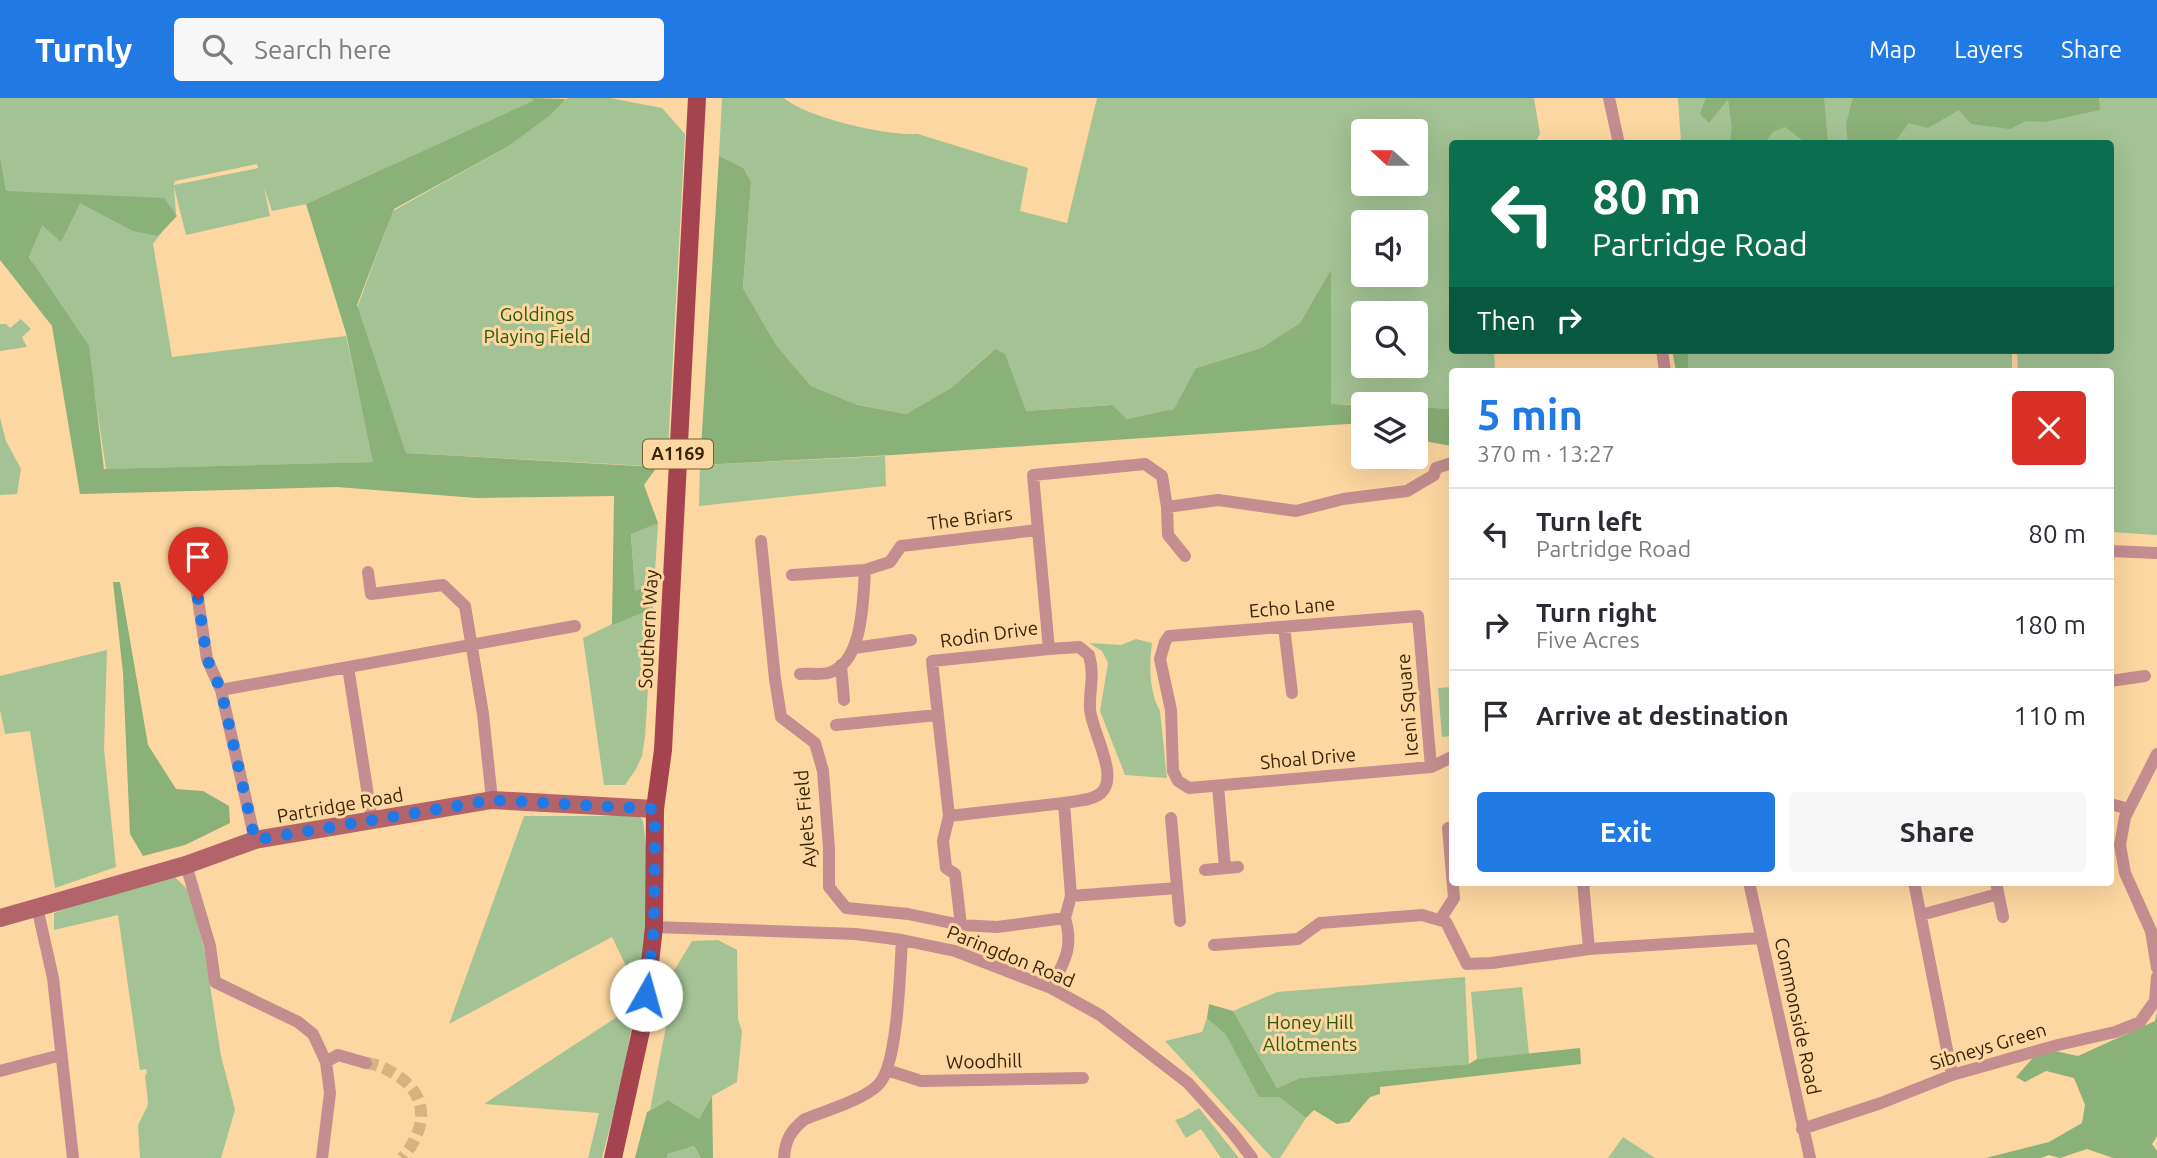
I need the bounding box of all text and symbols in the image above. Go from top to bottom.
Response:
search box [174,18,664,81]
icon: search [198,30,236,68]
text: Turnly [35,31,132,68]
text: Search here [254,35,392,64]
text: Map [1869,36,1916,63]
text: Layers [1954,36,2023,63]
text: Share [2061,36,2122,63]
north arrow [1351,119,1428,196]
map controls [1351,119,1428,469]
icon: left [1477,168,1568,259]
text: 80 m [1592,168,1701,223]
button: sound [1351,210,1428,287]
text: Partridge Road [1592,226,1808,262]
button: search [1351,301,1428,378]
icon: right [1550,301,1588,339]
park label: Goldings Playing Field [483,303,591,347]
text: Then [1477,306,1536,335]
text: 5 min [1477,391,1583,438]
button: close [2012,391,2086,465]
button: layers [1351,392,1428,469]
road number: A1169 [643,440,713,468]
text: 370 m · 13:27 [1477,441,1615,466]
street label: The Briars [926,502,1014,534]
text: Turn left [1536,507,1642,536]
icon: left [1477,515,1515,553]
text: 80 m [2028,519,2086,548]
pin [168,527,228,599]
text: Partridge Road [1536,536,1691,561]
icon: arrive [179,538,217,576]
street label: Southern Way [634,569,662,689]
street label: Echo Lane [1248,592,1336,622]
text: Turn right [1536,598,1657,627]
icon: right [1477,606,1515,644]
text: 180 m [2014,610,2086,639]
street label: Rodin Drive [939,616,1039,652]
text: Five Acres [1536,627,1640,652]
street label: Iceni Square [1392,653,1422,757]
icon: arrive [1477,697,1515,735]
text: Arrive at destination [1536,701,1789,730]
text: 110 m [2014,701,2086,730]
street label: Shoal Drive [1259,743,1357,773]
street label: Aylets Field [790,769,820,869]
street label: Partridge Road [275,783,405,827]
button: Exit [1477,792,1775,872]
button: Share [1789,792,2086,872]
street label: Paringdon Road [944,920,1078,992]
street label: Commonside Road [1771,935,1825,1097]
position arrow [609,958,683,1032]
park label: Honey Hill Allotments [1263,1011,1357,1055]
street label: Sibneys Green [1927,1018,2049,1074]
street label: Woodhill [946,1049,1022,1073]

